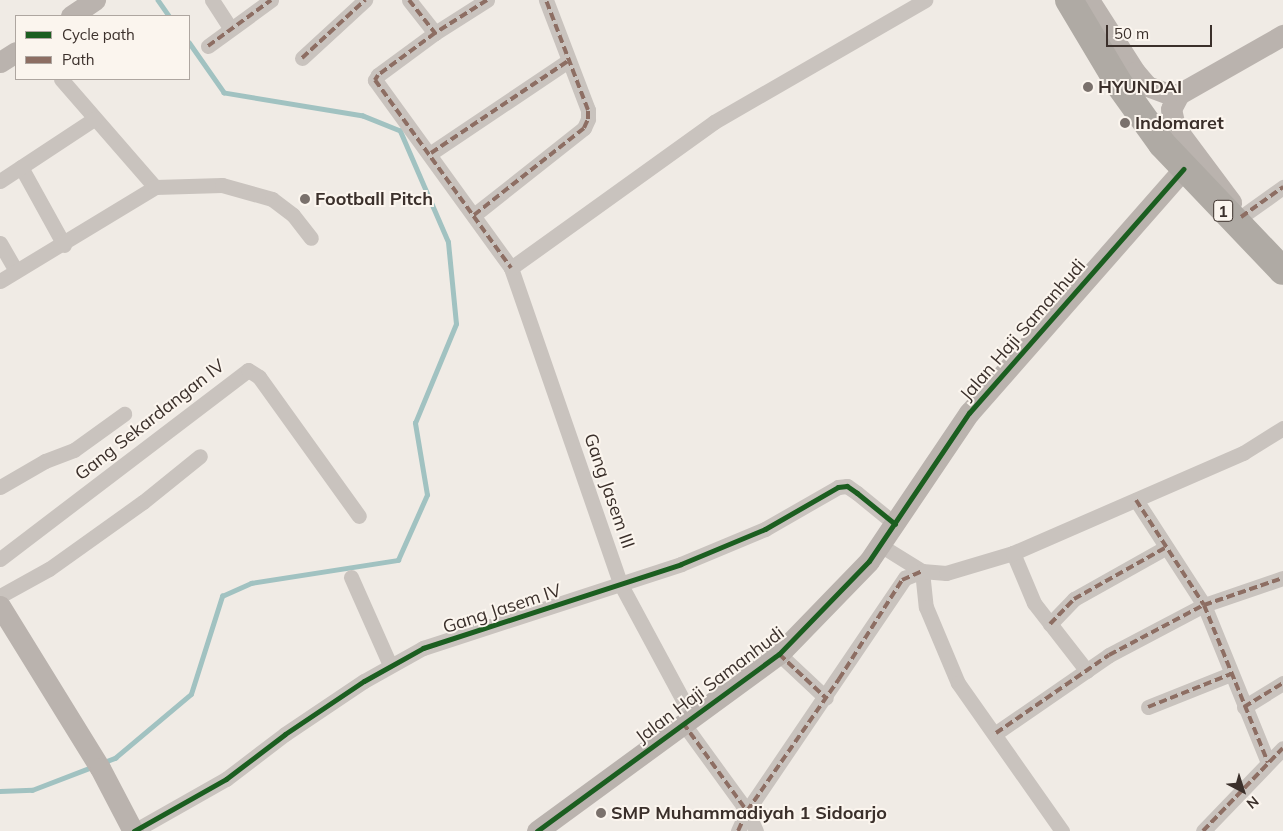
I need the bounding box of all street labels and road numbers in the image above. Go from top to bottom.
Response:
road number: 1 [1213,198,1233,225]
street label: Jalan Haji Samanhudi [956,255,1090,405]
street label: Gang Sekardangan IV [71,355,229,485]
street label: Gang Jasem III [579,431,639,551]
street label: Gang Jasem IV [440,580,564,638]
street label: Jalan Haji Samanhudi [632,622,788,748]

